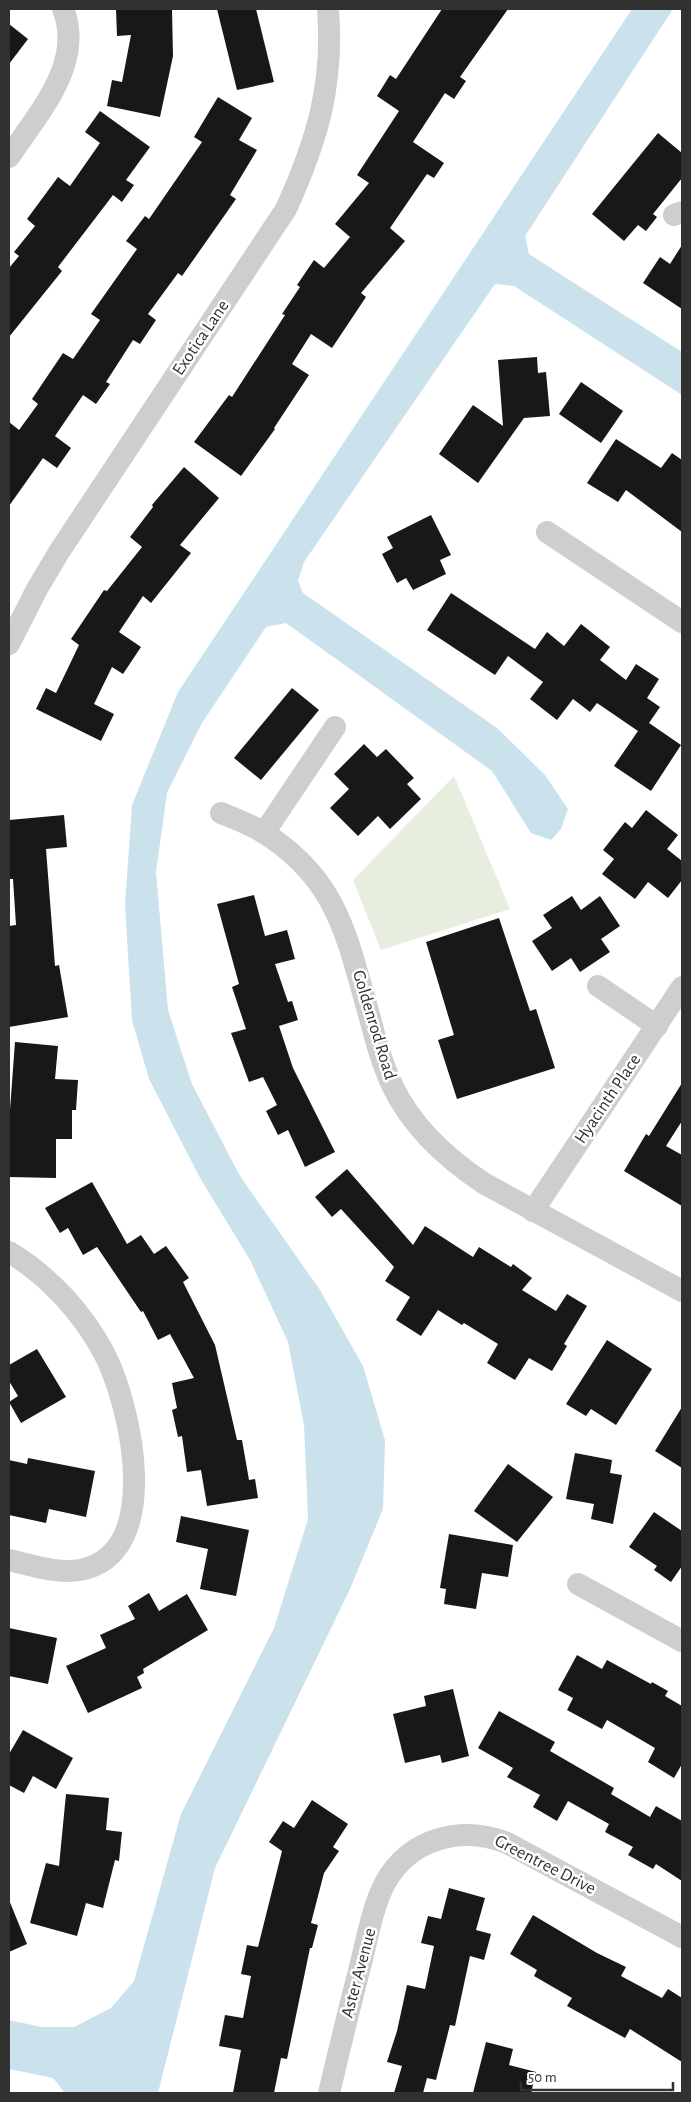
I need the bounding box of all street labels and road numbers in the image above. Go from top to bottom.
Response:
street label: Exotica Lane [169,297,233,379]
street label: Goldenrod Road [349,968,399,1082]
street label: Hyacinth Place [572,1051,644,1147]
street label: Greentree Drive [492,1832,598,1898]
street label: Aster Avenue [338,1926,380,2020]

